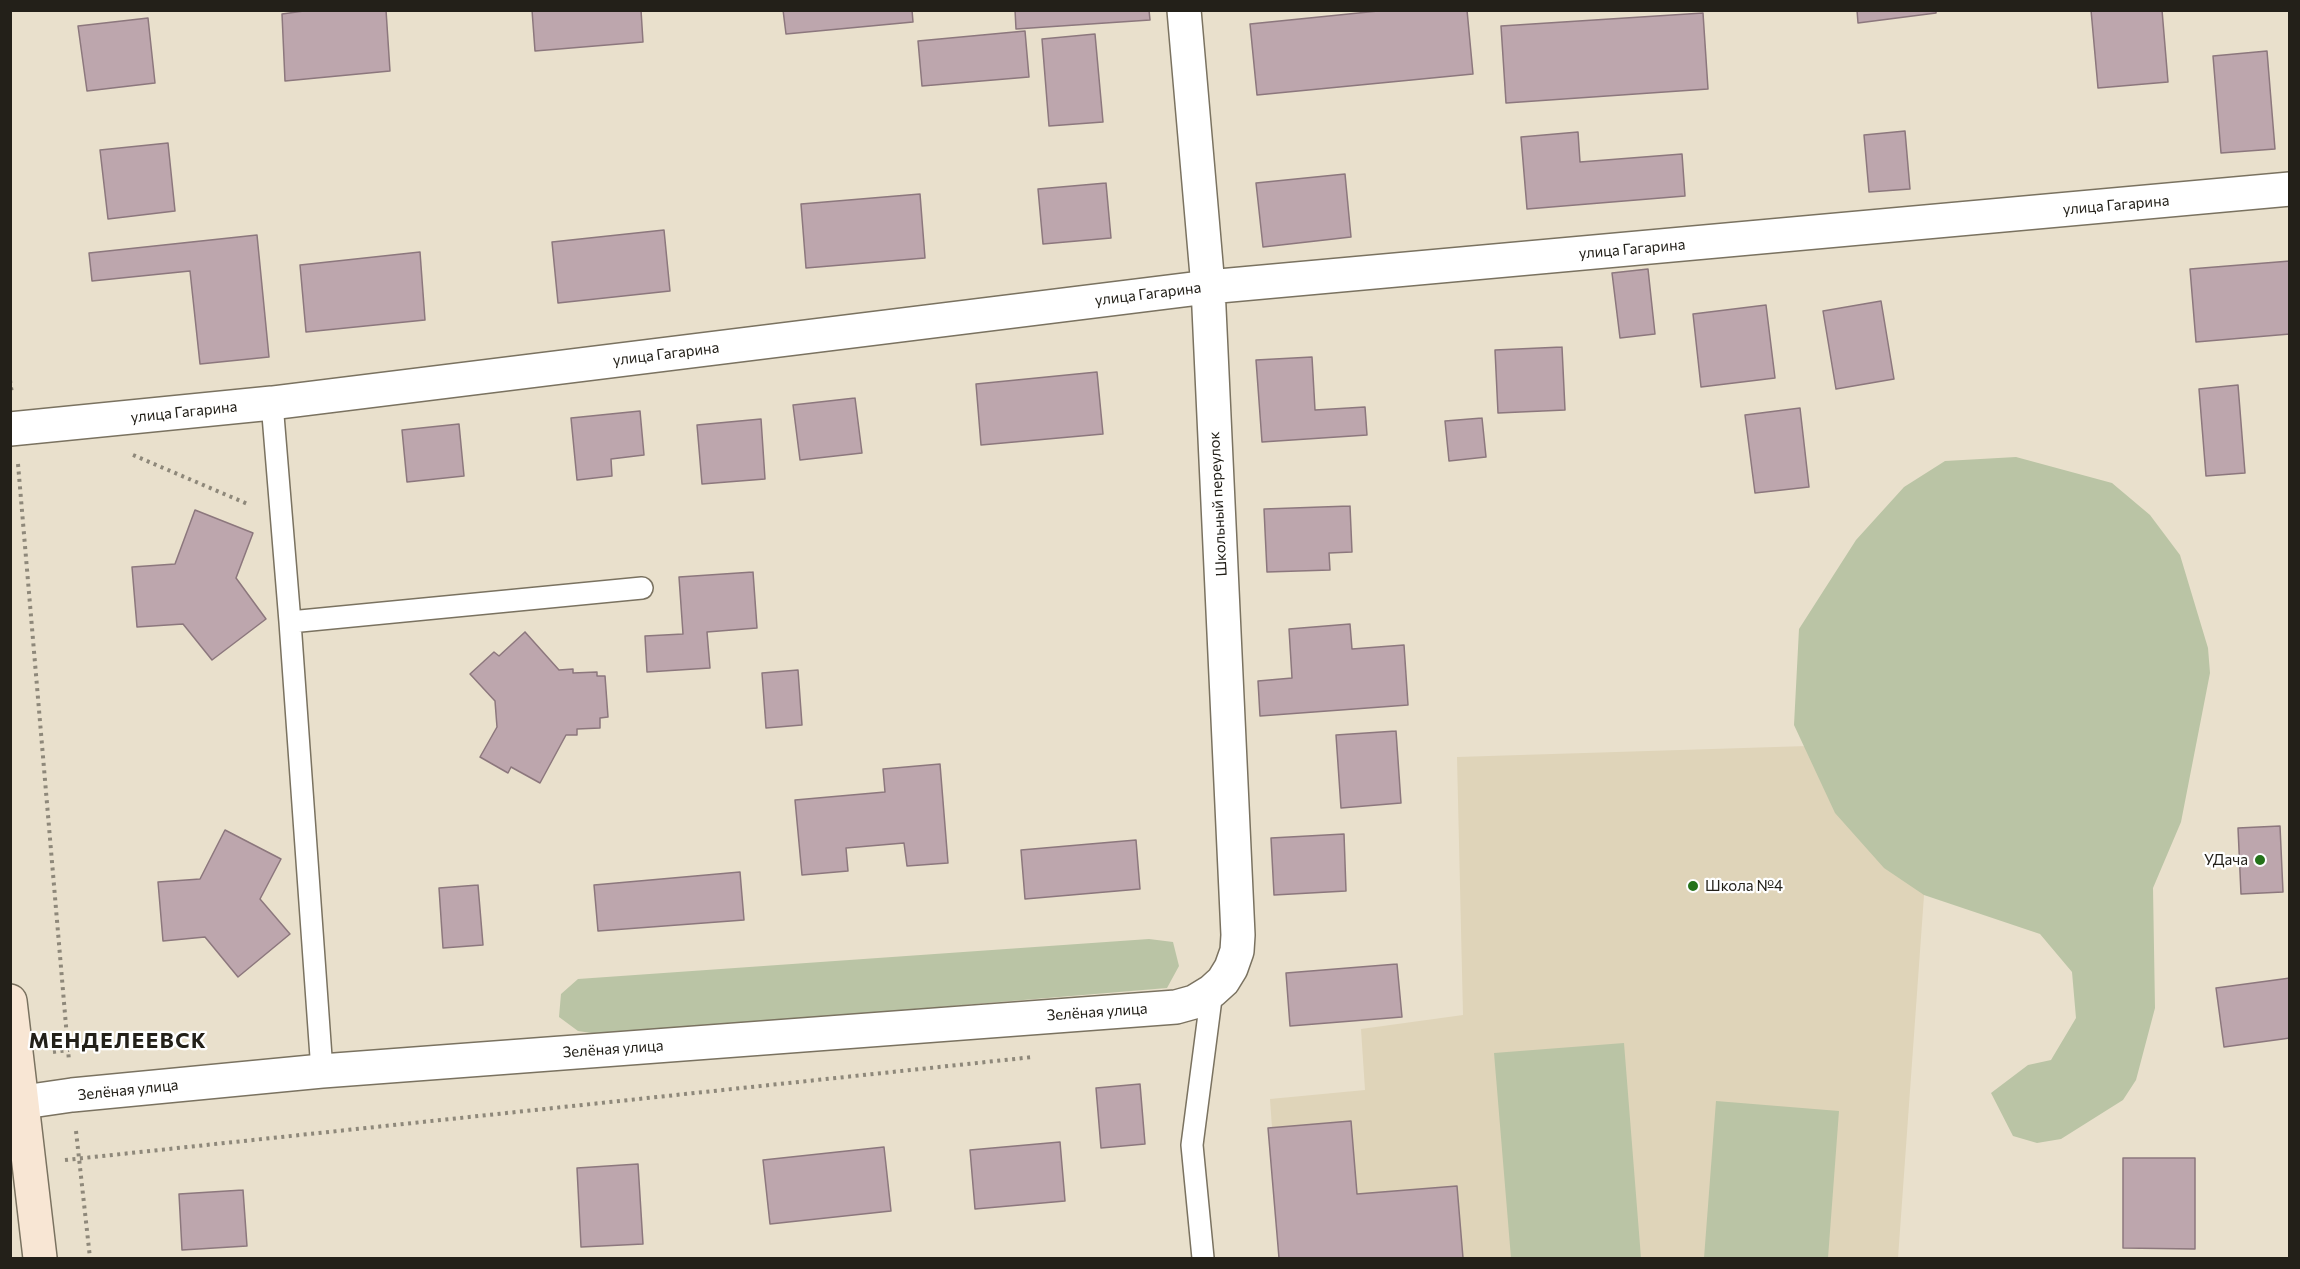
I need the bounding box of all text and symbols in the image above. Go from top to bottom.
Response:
street label: улица Гагарина [2062,191,2170,219]
street label: улица Гагарина [1578,235,1686,263]
street label: улица Гагарина [1094,279,1202,309]
street label: улица Гагарина [612,339,720,369]
street label: улица Гагарина [130,397,238,427]
street label: Школьный переулок [1205,431,1231,577]
place label: УДача [2204,851,2248,869]
marker: УДача [2253,853,2267,867]
place label: Школа №4 [1705,877,1783,895]
marker: Школа №4 [1686,879,1700,893]
street label: Зелёная улица [1046,999,1148,1025]
district label: МЕНДЕЛЕЕВСК [29,1028,207,1054]
street label: Зелёная улица [562,1036,664,1062]
street label: Зелёная улица [77,1076,179,1104]

